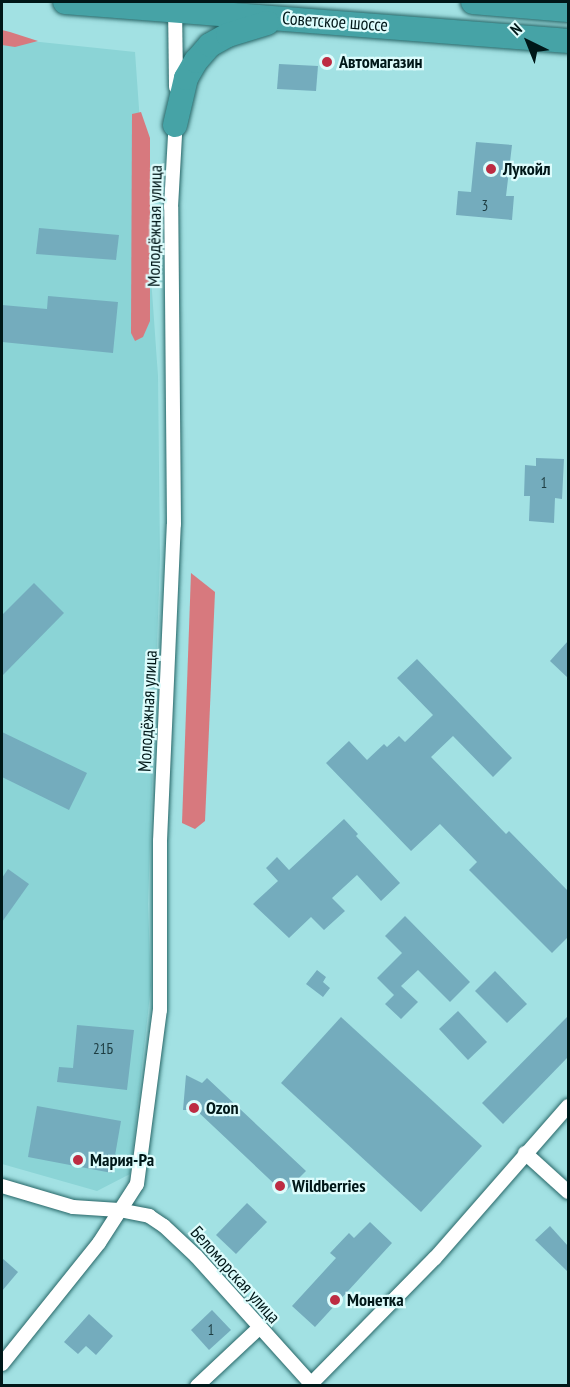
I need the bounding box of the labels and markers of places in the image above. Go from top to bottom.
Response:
place label: Автомагазин [339,51,423,73]
marker: Автомагазин [320,55,334,69]
place label: Лукойл [503,158,551,180]
marker: Лукойл [484,162,498,176]
place label: Ozon [206,1097,239,1119]
marker: Ozon [187,1101,201,1115]
place label: Мария-Ра [90,1149,154,1171]
marker: Мария-Ра [71,1153,85,1167]
place label: Wildberries [292,1175,366,1197]
marker: Wildberries [273,1179,287,1193]
place label: Монетка [347,1289,404,1311]
marker: Монетка [328,1293,342,1307]

